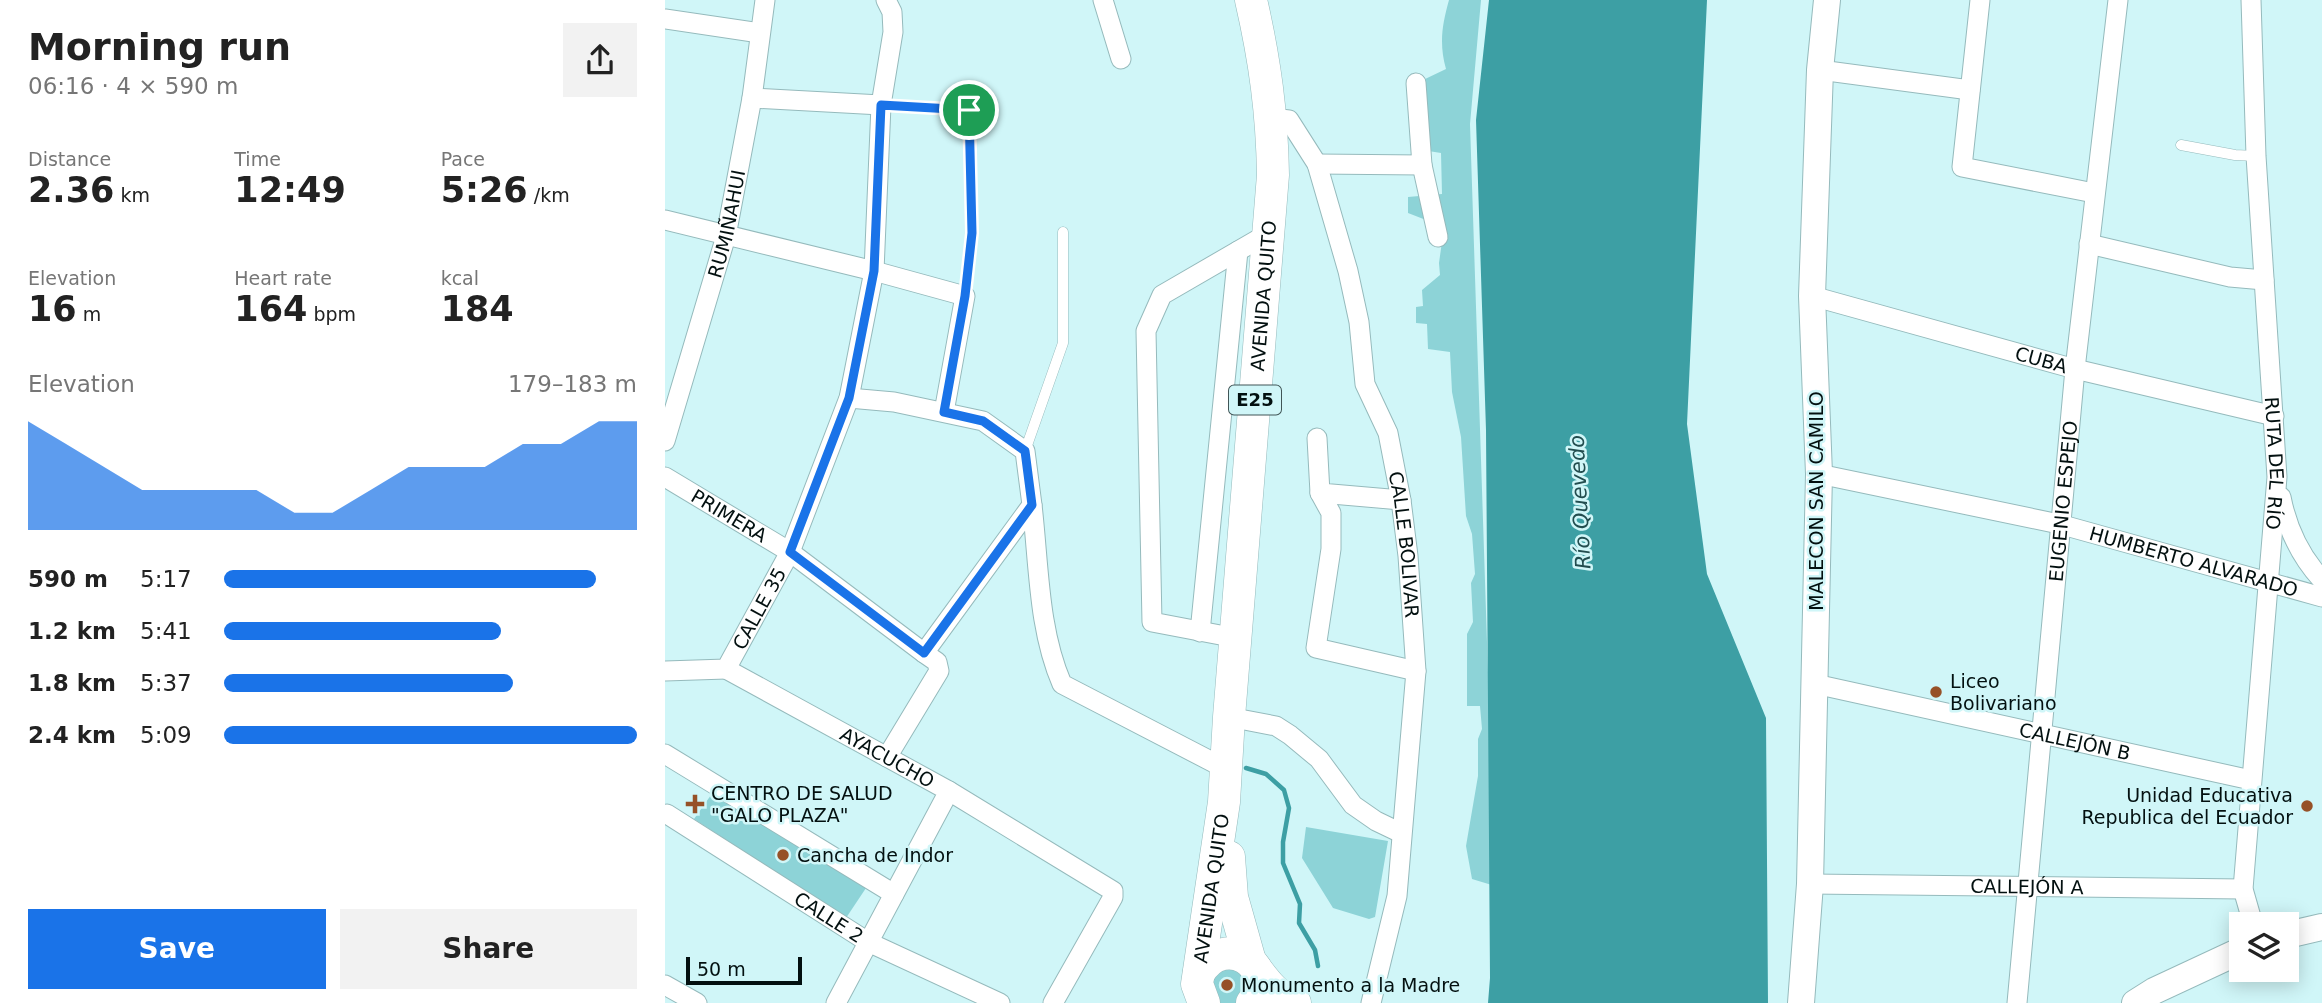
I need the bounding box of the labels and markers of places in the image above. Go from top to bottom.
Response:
pin [939,80,999,140]
place label: Liceo Bolivariano [1950,670,2057,714]
marker: Liceo Bolivariano [1928,684,1944,700]
place label: CENTRO DE SALUD "GALO PLAZA" [711,782,893,826]
place label: Unidad Educativa Republica del Ecuador [2081,784,2293,828]
marker: CENTRO DE SALUD "GALO PLAZA" [685,794,705,814]
marker: Unidad Educativa Republica del Ecuador [2299,798,2315,814]
place label: Cancha de Indor [797,844,953,866]
marker: Cancha de Indor [775,847,791,863]
place label: Monumento a la Madre [1241,974,1460,996]
marker: Monumento a la Madre [1219,977,1235,993]

